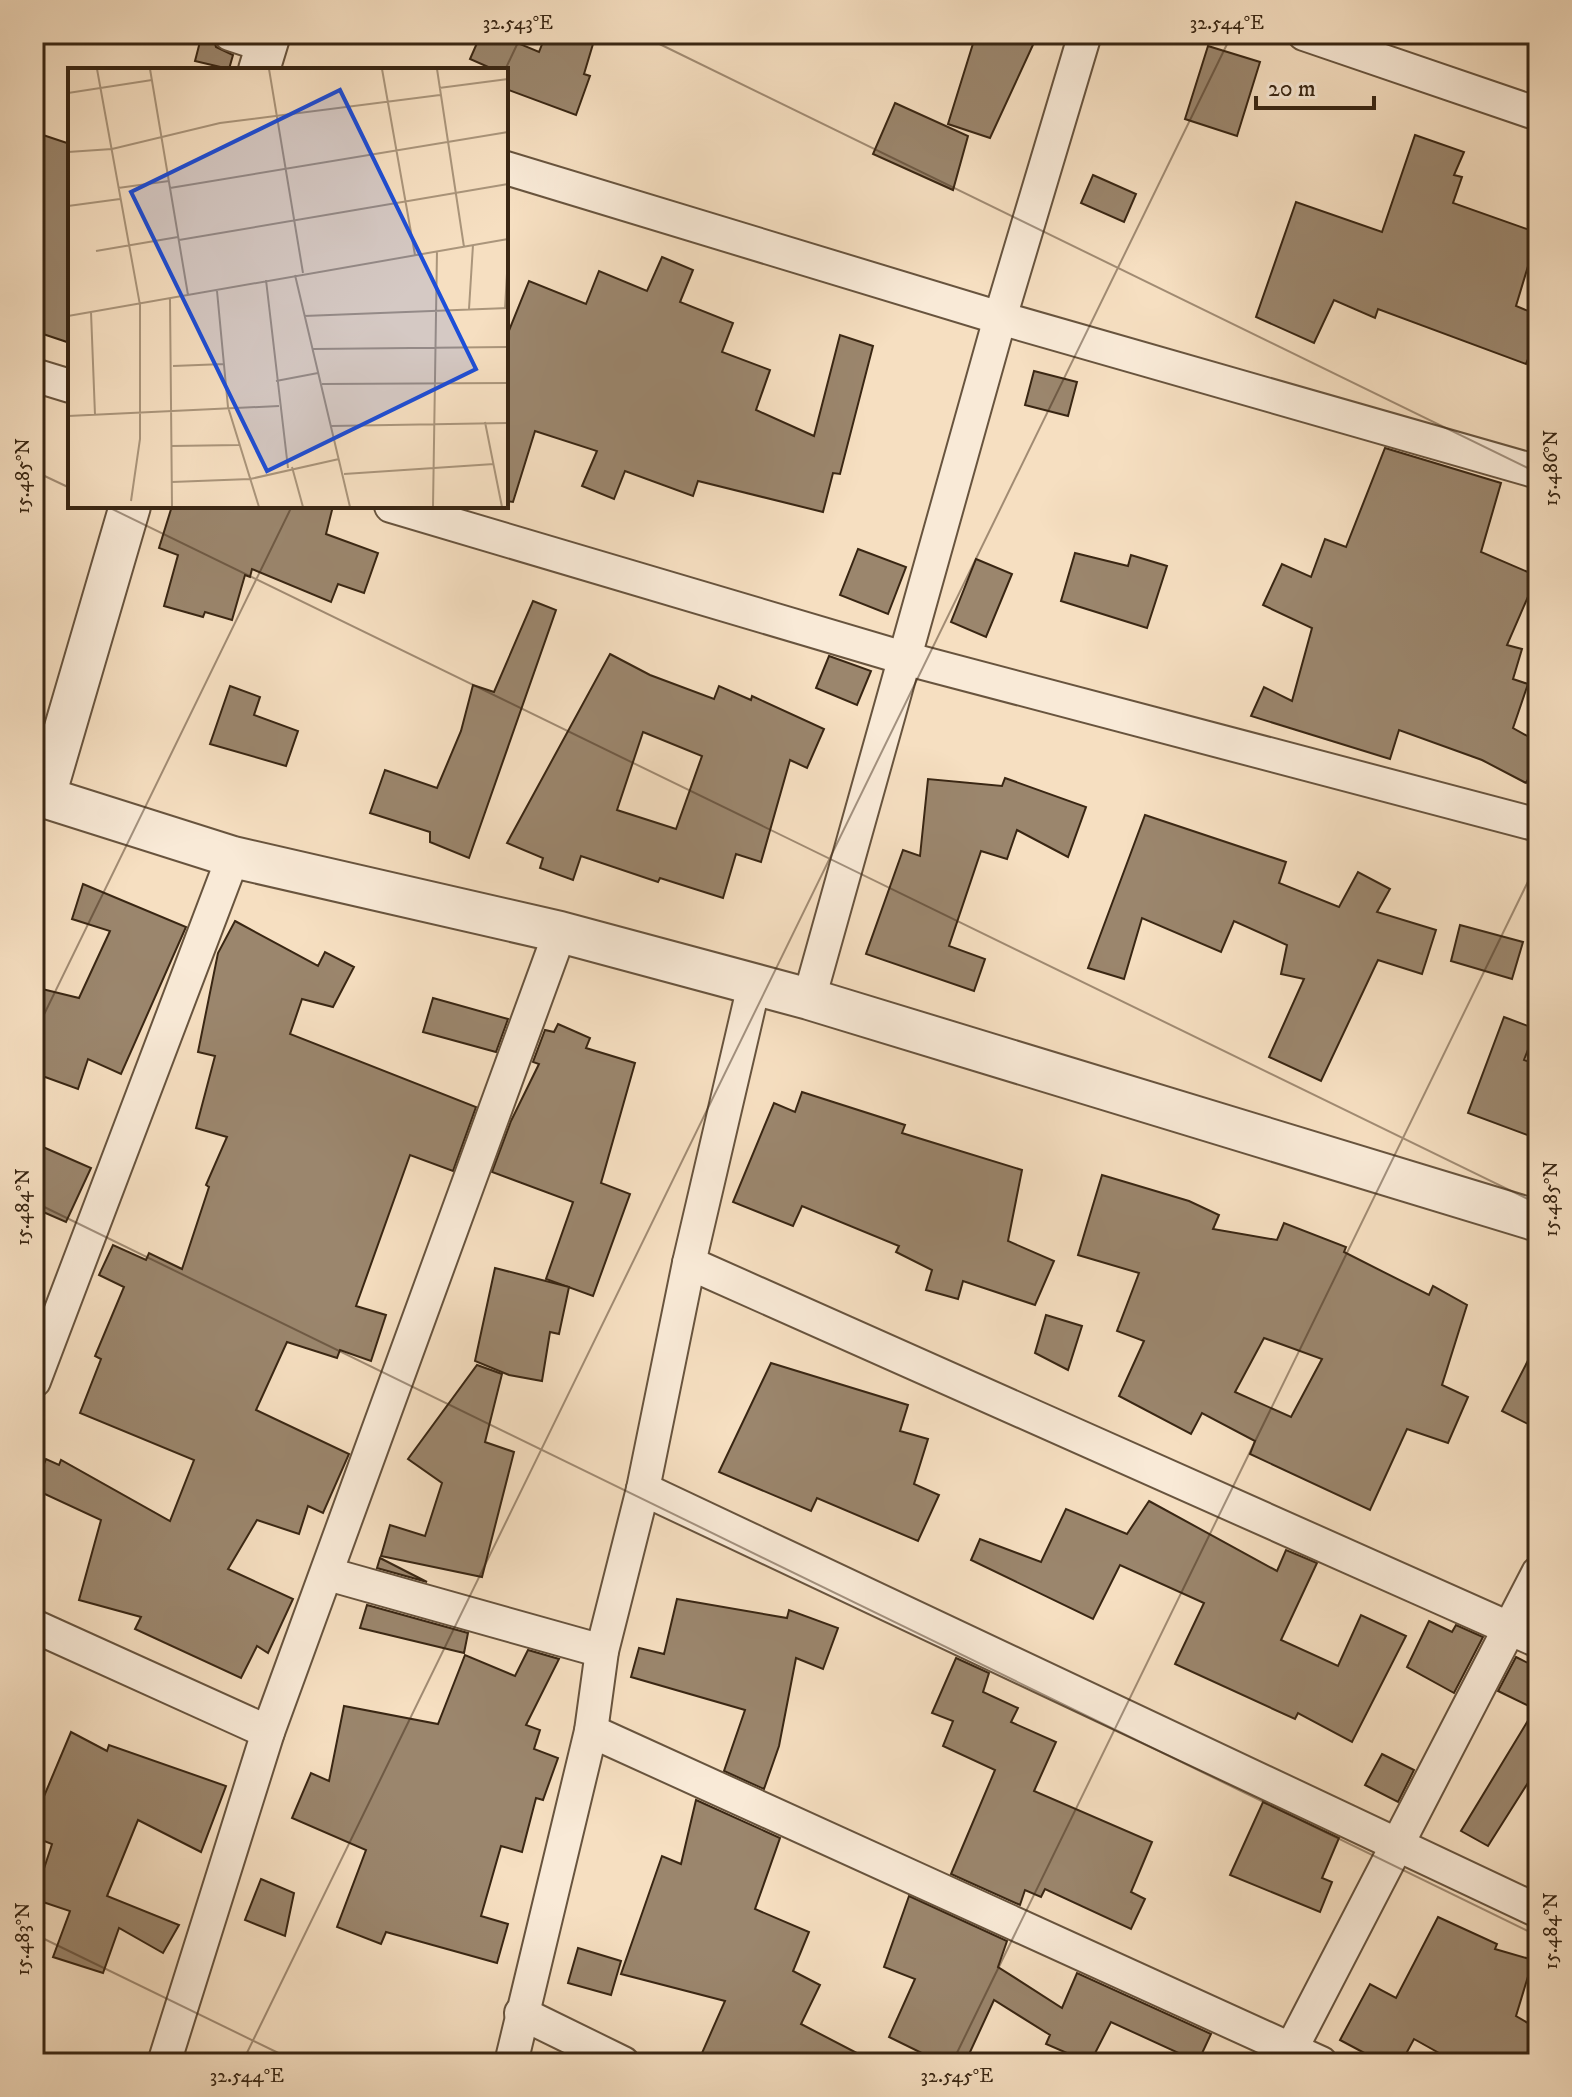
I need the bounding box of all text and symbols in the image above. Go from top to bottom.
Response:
text: 32.543°E [483,11,553,36]
text: 32.544°E [1190,11,1264,36]
scale bar [1256,60,1374,110]
inset map [68,68,508,508]
text: 20 m [1268,74,1316,104]
text: 15.486°N [1539,430,1564,506]
text: 15.485°N [11,438,36,514]
text: 15.485°N [1539,1161,1564,1237]
text: 15.484°N [11,1168,36,1246]
text: 15.484°N [1539,1892,1564,1970]
text: 15.483°N [11,1902,36,1976]
text: 32.544°E [210,2064,284,2089]
text: 32.545°E [921,2064,993,2089]

